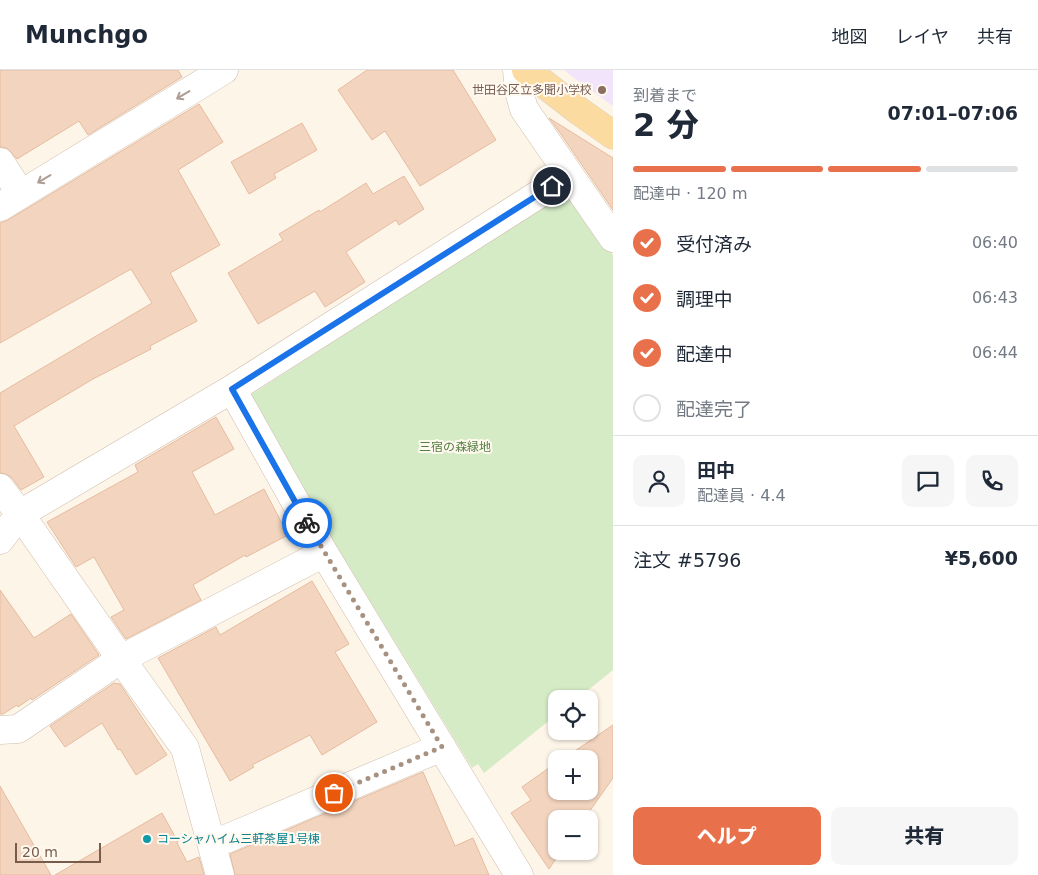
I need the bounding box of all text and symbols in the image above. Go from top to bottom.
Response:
text: Munchgo [25,21,148,49]
text: 地図 [832,26,868,47]
text: レイヤ [896,26,949,47]
text: 共有 [977,26,1013,47]
place label: 世田谷区立多聞小学校 [472,83,592,97]
marker: 世田谷区立多聞小学校 [596,84,608,96]
text: 到着まで [633,86,697,105]
one-way arrow [176,91,190,101]
text: 07:01–07:06 [888,102,1018,124]
text: 2 分 [633,106,698,144]
pin [531,165,573,207]
icon: home [538,172,566,200]
one-way arrow [37,175,51,185]
text: 配達中 · 120 m [633,184,747,203]
icon: check [633,229,661,257]
text: 受付済み [676,233,752,255]
text: 06:40 [972,233,1018,252]
icon: check [633,284,661,312]
text: 調理中 [676,288,733,310]
text: 06:43 [972,288,1018,307]
icon: check [633,339,661,367]
text: 配達中 [676,343,733,365]
text: 06:44 [972,343,1018,362]
text: 配達完了 [676,398,752,420]
park label: 三宿の森緑地 [419,440,491,454]
button: person [633,455,685,507]
button: chat [902,455,954,507]
button: phone [966,455,1018,507]
text: 田中 [697,459,735,481]
text: 配達員 · 4.4 [697,486,786,505]
courier [282,498,332,548]
icon: bike [293,509,321,537]
text: ¥5,600 [945,547,1018,569]
text: 注文 #5796 [633,549,741,571]
map controls [548,690,598,860]
button: locate [548,690,598,740]
button: + [548,750,598,800]
pin [313,772,355,814]
icon: bag [320,779,348,807]
button: ヘルプ [633,807,821,865]
button: 共有 [831,807,1018,865]
button: − [548,810,598,860]
place label: コーシャハイム三軒茶屋1号棟 [157,832,320,846]
marker: コーシャハイム三軒茶屋1号棟 [141,833,153,845]
scale bar [15,840,101,863]
text: 20 m [22,844,58,860]

